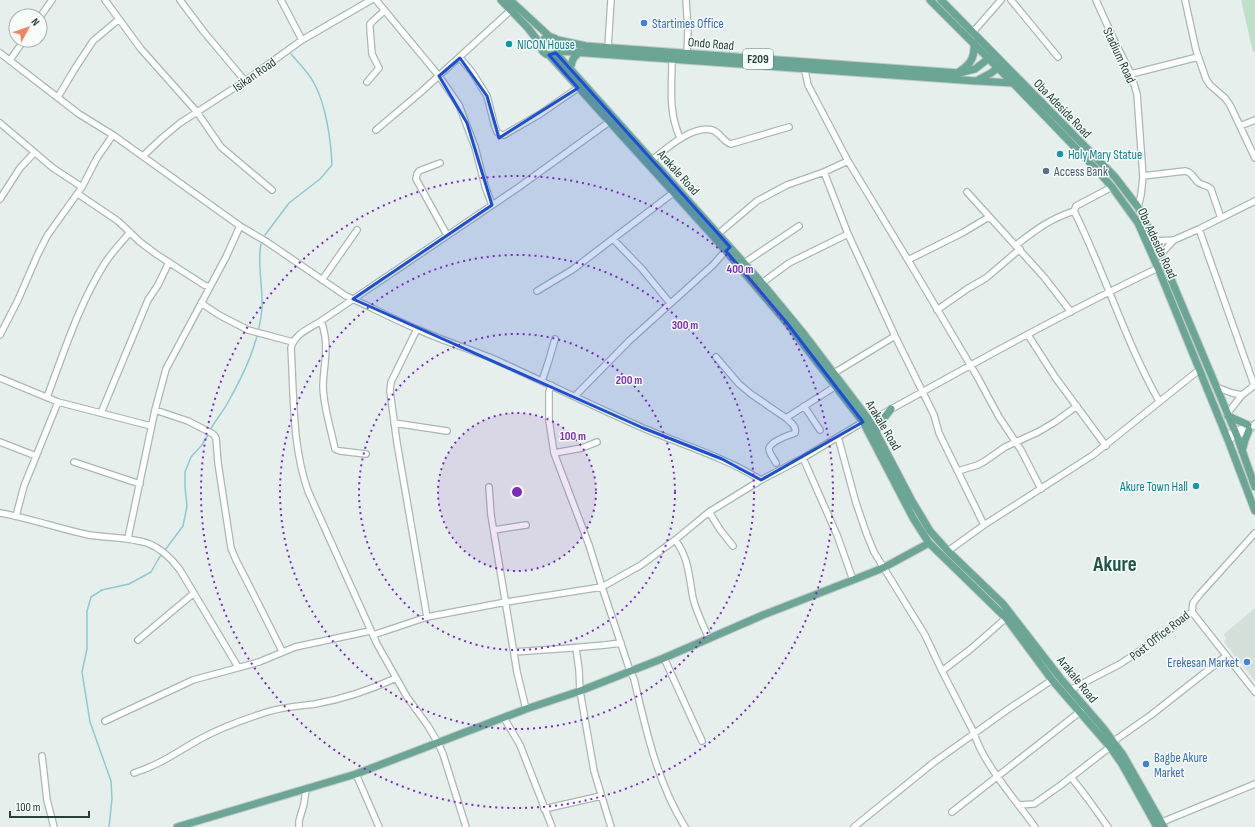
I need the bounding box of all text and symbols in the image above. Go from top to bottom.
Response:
north arrow [8,8,48,48]
text: N [28,15,42,28]
place label: Startimes Office [652,16,724,32]
marker: Startimes Office [639,18,649,28]
street label: Stadium Road [1099,25,1139,86]
street label: Ondo Road [687,34,735,54]
place label: NICON House [517,37,575,53]
marker: NICON House [504,39,514,49]
road number: F209 [743,49,773,69]
street label: Isikan Road [230,54,279,95]
street label: Oba Adeside Road [1030,76,1095,142]
street label: Arakale Road [653,146,703,199]
place label: Holy Mary Statue [1068,147,1142,163]
marker: Holy Mary Statue [1055,149,1065,159]
place label: Access Bank [1053,164,1108,180]
marker: Access Bank [1041,166,1051,176]
street label: Oba Adesida Road [1134,206,1180,281]
text: 400 m [727,262,753,277]
text: 300 m [672,318,698,333]
text: 200 m [616,373,642,388]
street label: Arakale Road [861,397,904,454]
text: 100 m [560,429,586,444]
place label: Akure Town Hall [1119,479,1188,495]
marker: Akure Town Hall [1191,481,1201,491]
centre of rings [510,485,524,499]
district label: Akure [1092,552,1137,577]
street label: Post Office Road [1126,607,1193,664]
street label: Arakale Road [1053,652,1101,706]
place label: Erekesan Market [1167,655,1239,671]
marker: Erekesan Market [1242,657,1252,667]
place label: Bagbe Akure Market [1154,750,1208,781]
marker: Bagbe Akure Market [1141,759,1151,769]
scale bar [10,793,89,819]
text: 100 m [16,800,41,815]

